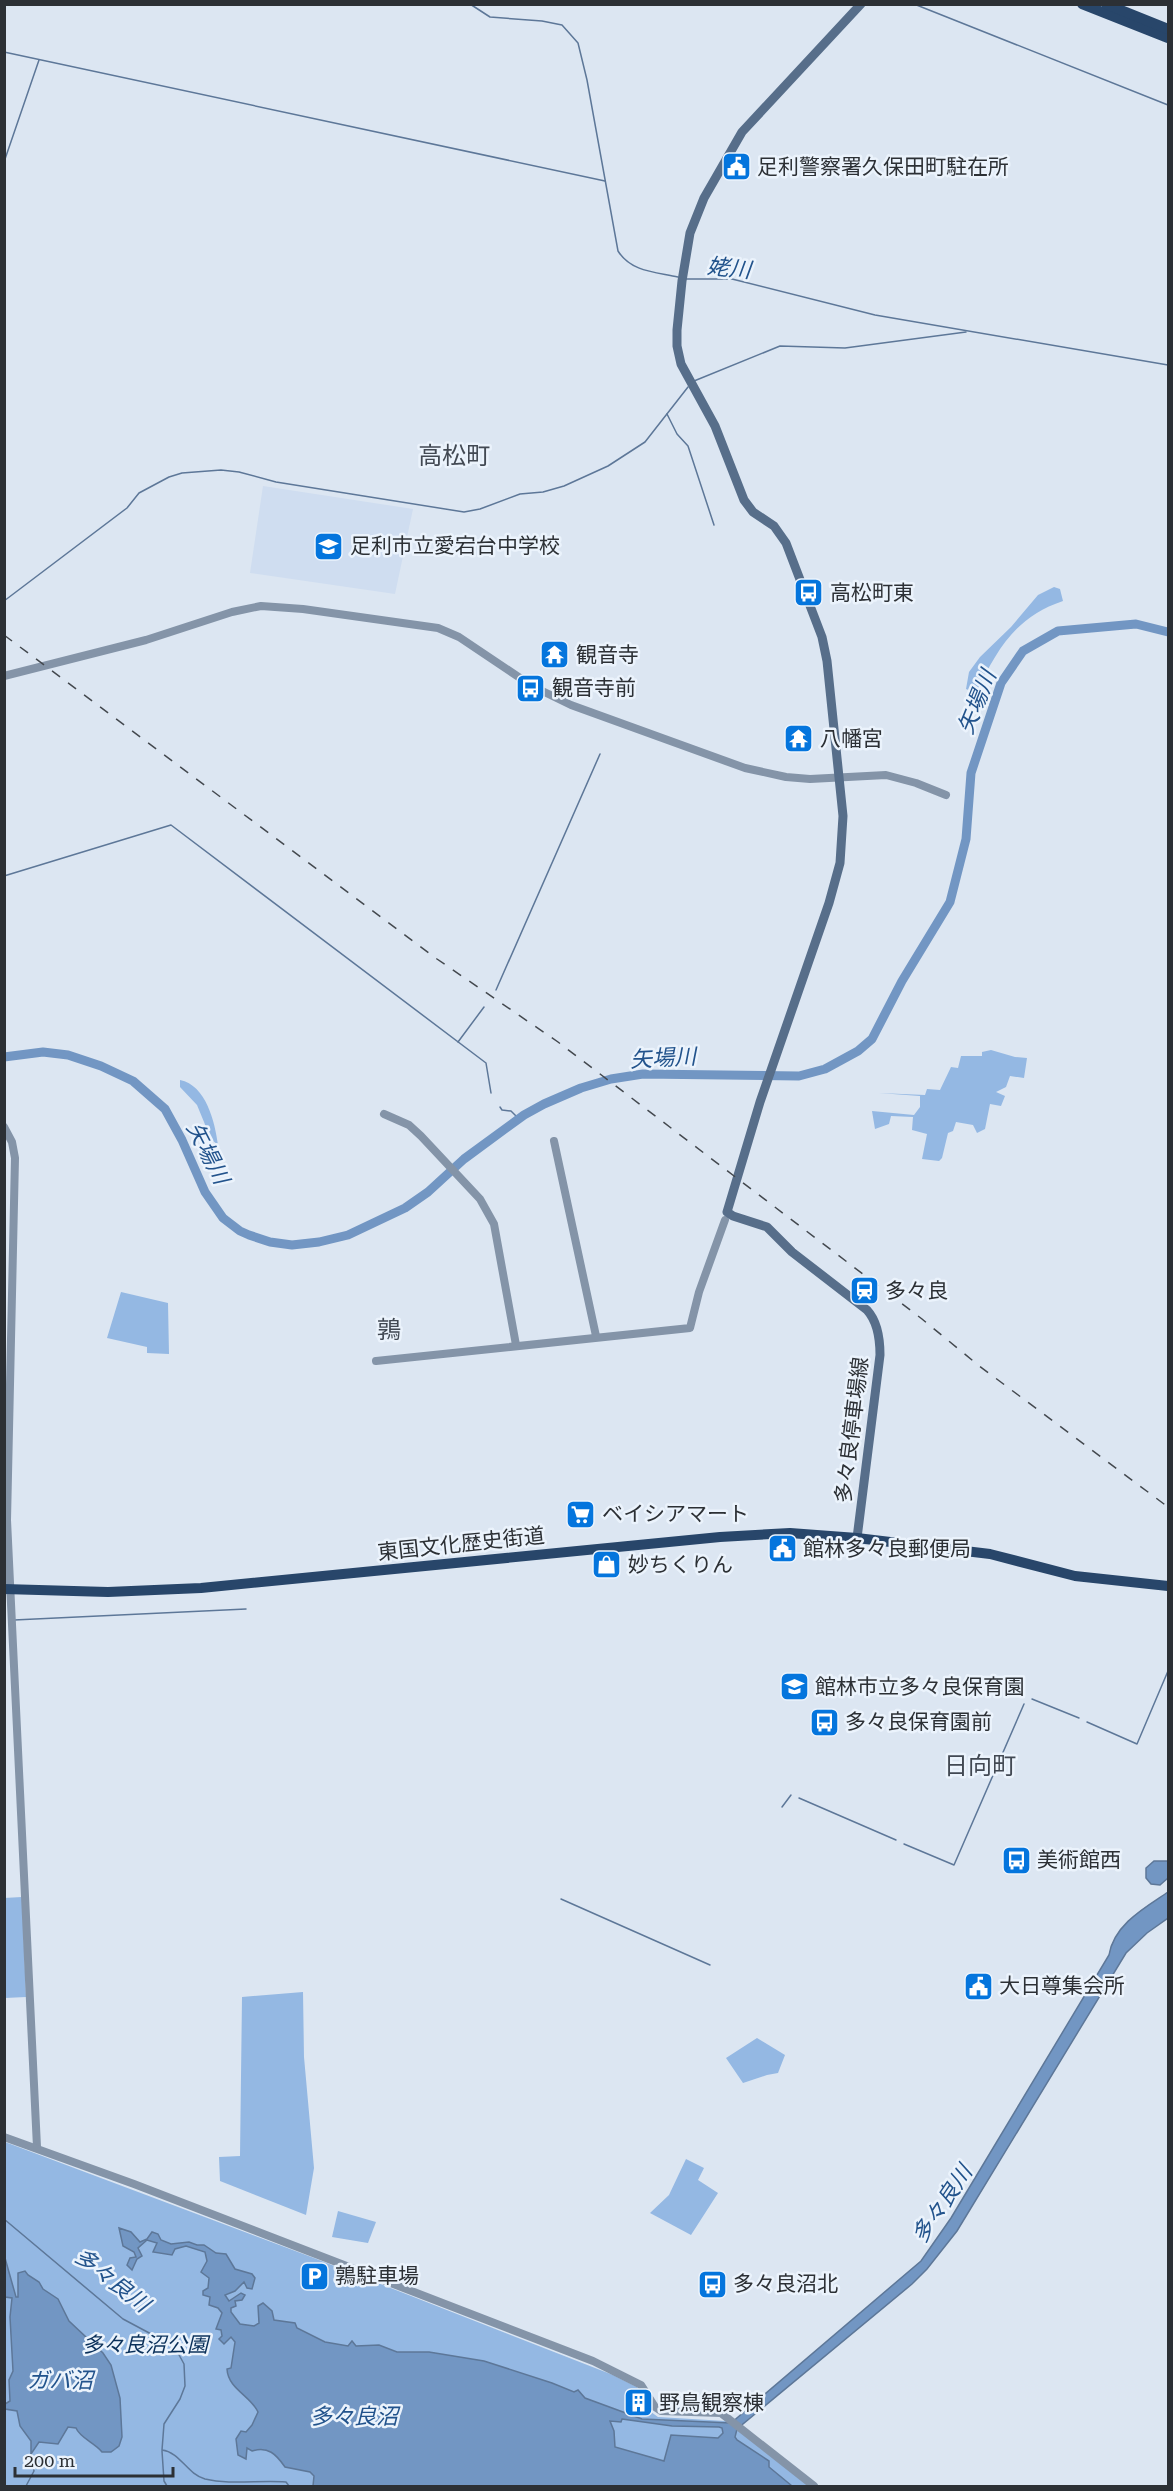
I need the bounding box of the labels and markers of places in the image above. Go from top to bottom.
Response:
public building icon: 足利警察署久保田町駐在所 [720,151,752,183]
place label: 足利警察署久保田町駐在所 [757,155,1009,179]
school or university icon: 足利市立愛宕台中学校 [313,530,345,562]
place label: 足利市立愛宕台中学校 [350,534,560,558]
bus stop icon: 高松町東 [793,577,825,609]
place label: 高松町東 [830,581,914,605]
temple icon: 観音寺 [539,639,571,671]
place label: 観音寺 [576,643,639,667]
bus stop icon: 観音寺前 [515,672,547,704]
place label: 観音寺前 [552,676,636,700]
temple icon: 八幡宮 [783,723,815,755]
place label: 八幡宮 [820,727,883,751]
station icon: 多々良 [848,1275,880,1307]
place label: 多々良 [885,1279,948,1303]
supermarket icon: ベイシアマート [565,1498,597,1530]
place label: ベイシアマート [602,1502,749,1526]
public building icon: 館林多々良郵便局 [766,1533,798,1565]
place label: 館林多々良郵便局 [803,1537,971,1561]
shop icon: 妙ちくりん [591,1549,623,1581]
place label: 妙ちくりん [628,1553,733,1577]
school or university icon: 館林市立多々良保育園 [778,1671,810,1703]
place label: 館林市立多々良保育園 [815,1675,1025,1699]
bus stop icon: 多々良保育園前 [808,1706,840,1738]
place label: 多々良保育園前 [845,1710,992,1734]
bus stop icon: 美術館西 [1000,1844,1032,1876]
place label: 美術館西 [1037,1848,1121,1872]
public building icon: 大日尊集会所 [962,1970,994,2002]
place label: 大日尊集会所 [999,1974,1125,1998]
parking icon: 鶉駐車場 [298,2260,330,2292]
place label: 鶉駐車場 [335,2264,419,2288]
bus stop icon: 多々良沼北 [696,2268,728,2300]
place label: 多々良沼北 [733,2272,838,2296]
building icon: 野鳥観察棟 [622,2387,654,2419]
place label: 野鳥観察棟 [659,2391,764,2415]

